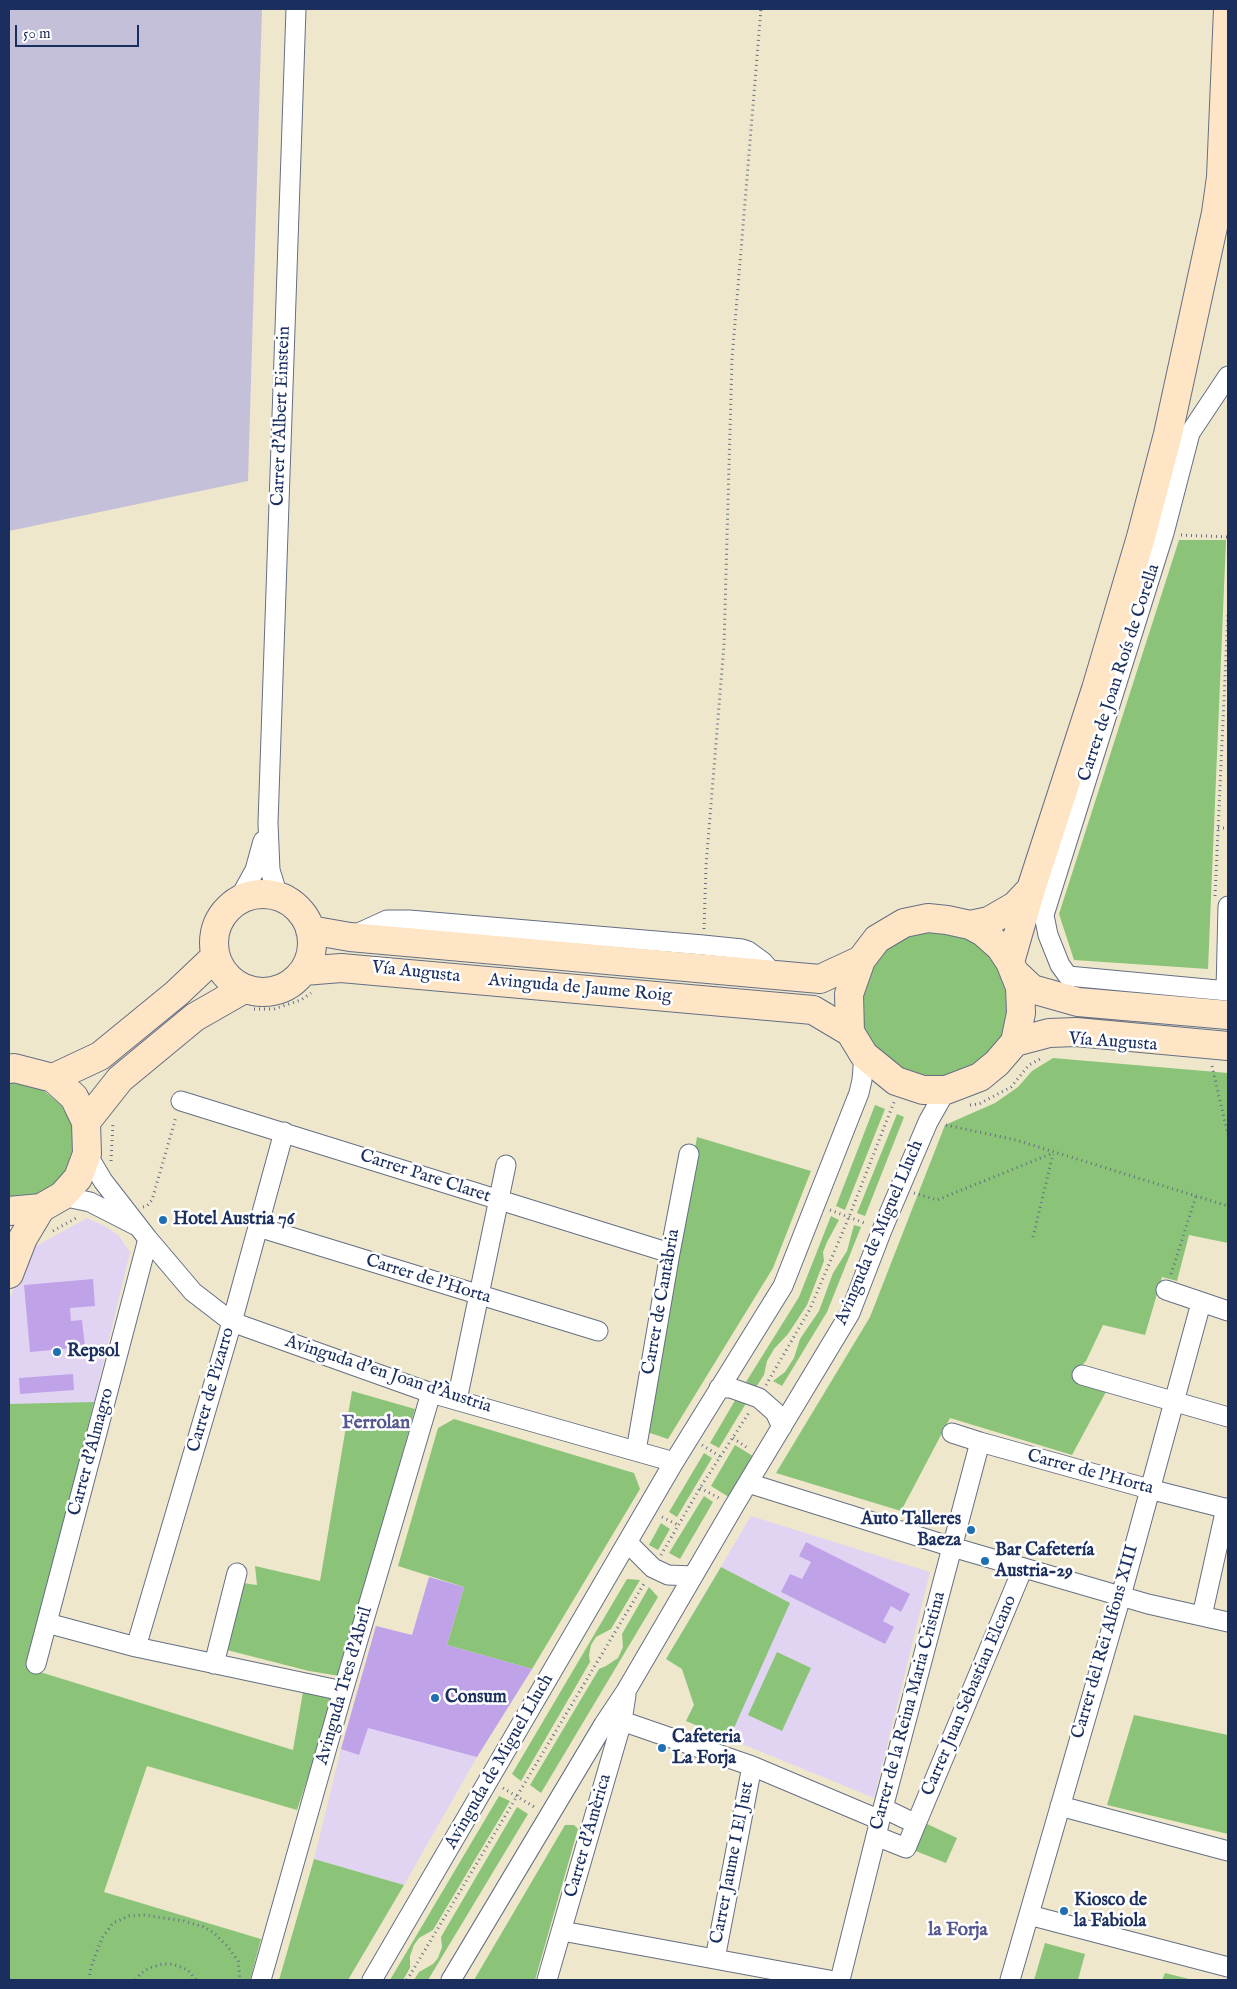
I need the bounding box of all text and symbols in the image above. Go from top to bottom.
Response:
scale bar [18,15,141,47]
text: 50 m [23,24,51,43]
street label: Carrer d'Albert Einstein [268,326,296,506]
street label: Carrer de Joan Roís de Corella [1075,562,1165,784]
street label: Vía Augusta [371,958,461,988]
street label: Avinguda de Jaume Roig [487,970,673,1008]
street label: Vía Augusta [1068,1029,1158,1057]
street label: Avinguda de Miguel Lluch [831,1137,929,1329]
street label: Carrer Pare Claret [357,1146,493,1208]
place label: Hotel Austria 76 [173,1209,294,1231]
marker: Hotel Austria 76 [157,1214,169,1226]
street label: Carrer de Cantàbria [639,1228,685,1376]
street label: Carrer de l'Horta [363,1251,493,1309]
street label: Carrer de Pizarro [184,1325,240,1455]
street label: Avinguda d'en Joan d'Àustria [282,1331,494,1419]
place label: Repsol [67,1341,120,1363]
marker: Repsol [51,1346,63,1358]
street label: Carrer d'Almagro [65,1386,119,1518]
district label: Ferrolan [342,1413,410,1435]
street label: Carrer de l'Horta [1025,1446,1155,1500]
place label: Auto Talleres Baeza [861,1509,961,1552]
marker: Auto Talleres Baeza [965,1524,977,1536]
place label: Bar Cafetería Austria-29 [995,1540,1094,1582]
street label: Carrer del Rei Alfons XIII [1068,1543,1144,1741]
marker: Bar Cafetería Austria-29 [979,1555,991,1567]
street label: Carrer de la Reina Maria Cristina [867,1589,951,1833]
street label: Carrer Juan Sebastian Elcano [918,1592,1022,1800]
street label: Avinguda Tres d'Abril [312,1605,378,1767]
street label: Avinguda de Miguel Lluch [441,1671,559,1853]
place label: Consum [445,1687,507,1709]
marker: Consum [429,1692,441,1704]
place label: Cafeteria La Forja [672,1727,741,1770]
marker: Cafeteria La Forja [656,1742,668,1754]
street label: Carrer d'Amèrica [561,1772,617,1900]
street label: Carrer Jaume I El Just [707,1780,759,1946]
place label: Kiosco de la Fabiola [1074,1890,1147,1932]
marker: Kiosco de la Fabiola [1058,1905,1070,1917]
district label: la Forja [928,1920,988,1942]

